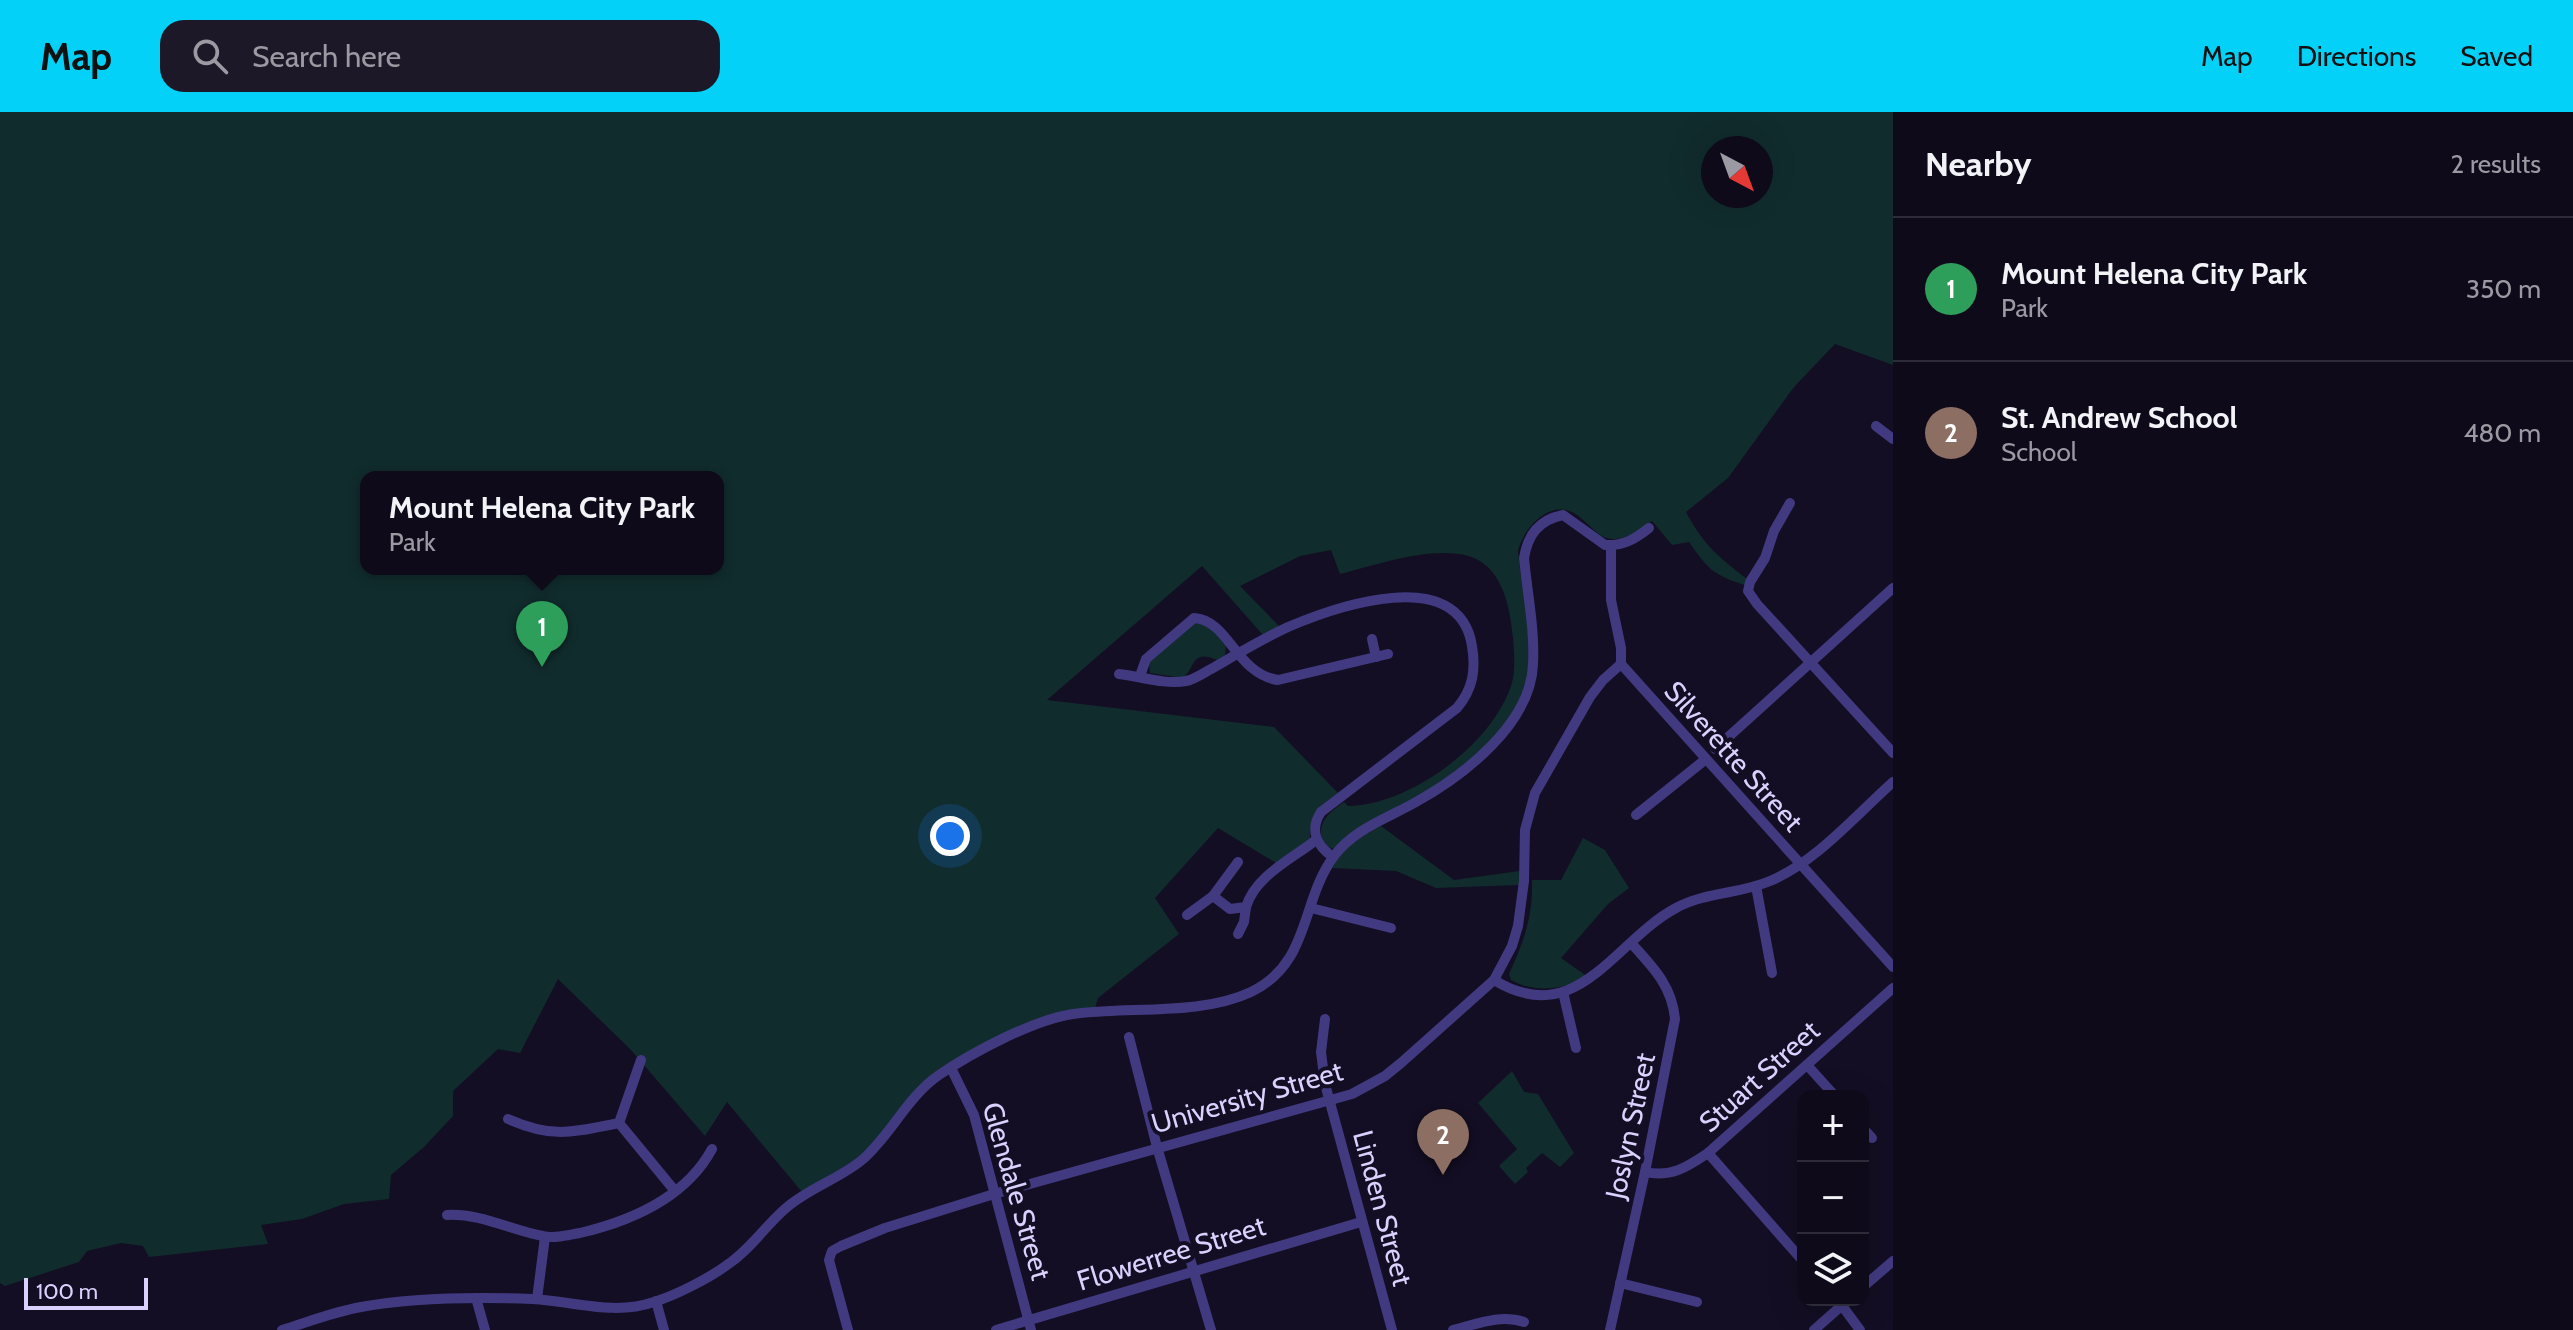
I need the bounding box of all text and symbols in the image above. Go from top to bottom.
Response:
search box [160,20,720,92]
text: Map [40,33,112,80]
icon: search [188,34,232,78]
text: Search here [252,38,401,75]
text: Map [2201,39,2253,73]
text: Directions [2297,39,2416,73]
text: Saved [2460,39,2533,73]
north arrow [1701,136,1773,208]
text: Nearby [1925,143,2032,185]
text: 2 results [2450,148,2541,180]
text: Mount Helena City Park [2001,255,2307,292]
text: 1 [1946,273,1956,305]
text: 350 m [2466,273,2541,305]
text: Park [2001,292,2048,324]
text: St. Andrew School [2001,399,2238,436]
text: 2 [1944,417,1958,449]
text: 480 m [2463,417,2541,449]
text: School [2001,436,2077,468]
popup [360,471,724,575]
text: Mount Helena City Park [389,489,695,526]
text: Park [389,526,436,558]
pin: 1 [516,601,568,667]
street label: Silverette Street [1658,674,1810,838]
your location [930,816,970,856]
street label: Stuart Street [1692,1013,1826,1139]
street label: Joslyn Street [1598,1050,1662,1203]
street label: University Street [1147,1053,1347,1141]
map controls [1797,1090,1869,1306]
button: + [1797,1090,1869,1162]
street label: Glendale Street [975,1098,1059,1284]
pin: 2 [1417,1109,1469,1175]
street label: Linden Street [1346,1127,1420,1289]
button: − [1797,1162,1869,1234]
street label: Flowerree Street [1073,1208,1269,1298]
button: layers [1797,1234,1869,1306]
scale bar [24,1274,148,1310]
text: 100 m [36,1278,98,1305]

